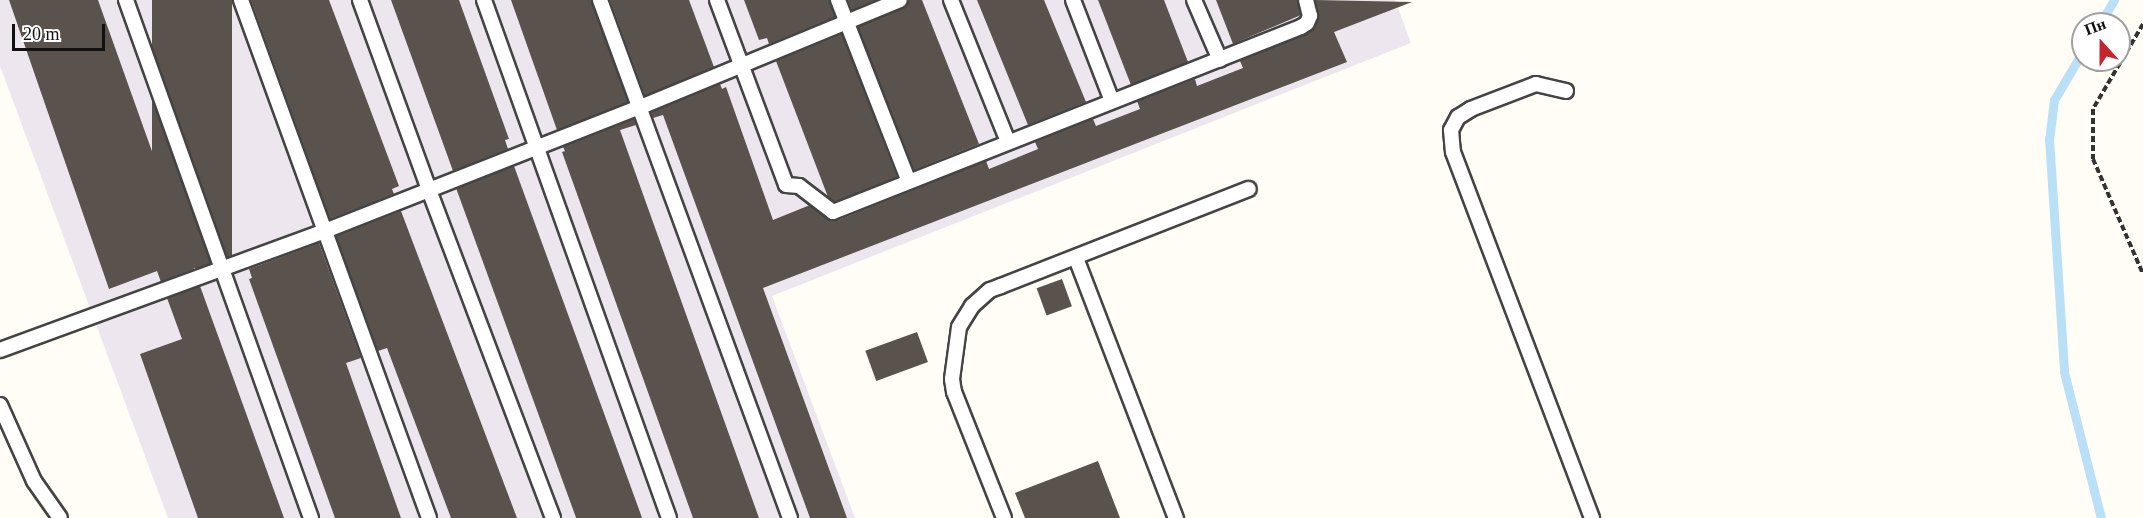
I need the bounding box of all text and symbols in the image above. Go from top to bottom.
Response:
scale bar [15,12,108,50]
north arrow [2071,12,2131,72]
text: Пн [2082,15,2108,38]
text: 20 m [23,24,60,44]

